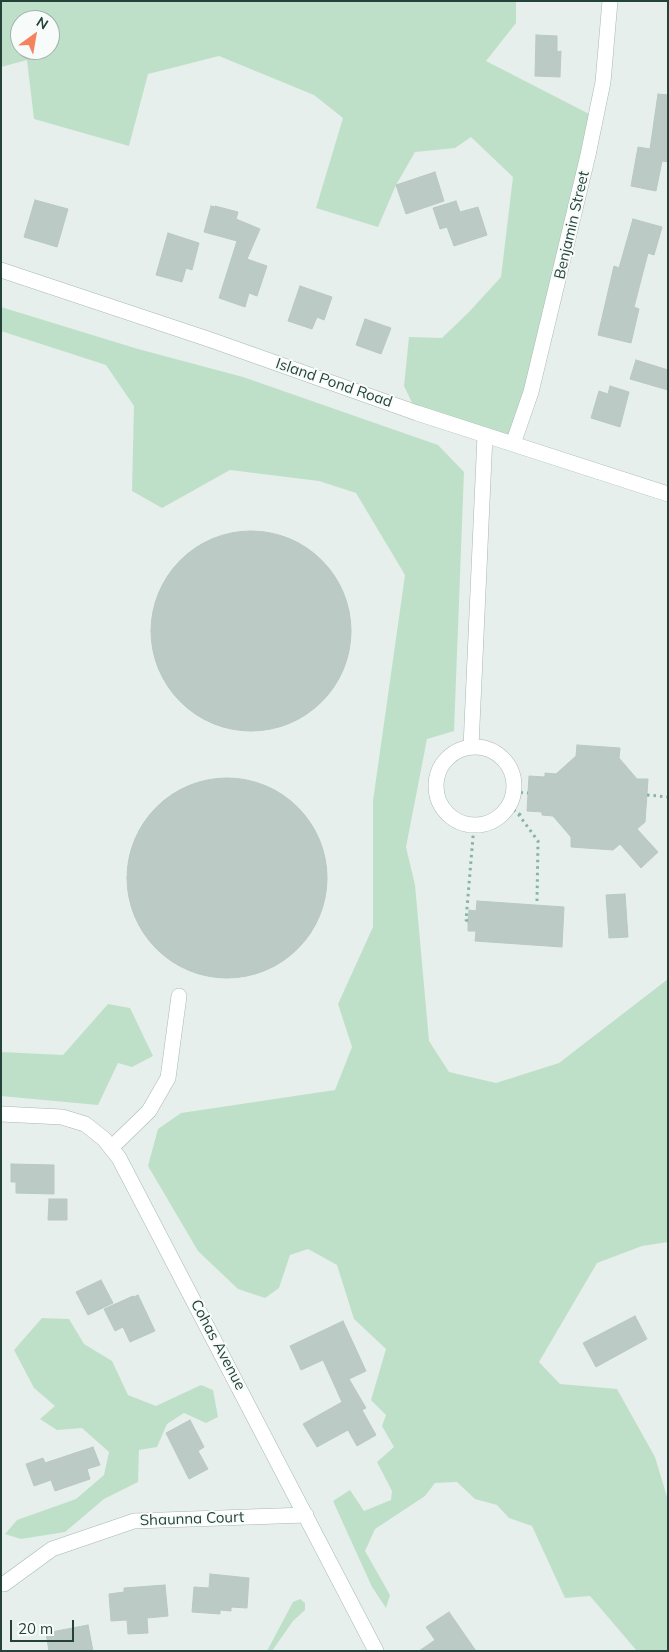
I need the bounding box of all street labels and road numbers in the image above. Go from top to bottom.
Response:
street label: Benjamin Street [551,169,593,281]
street label: Island Pond Road [273,355,395,411]
street label: Cohas Avenue [187,1297,249,1393]
street label: Shaunna Court [140,1508,244,1530]

